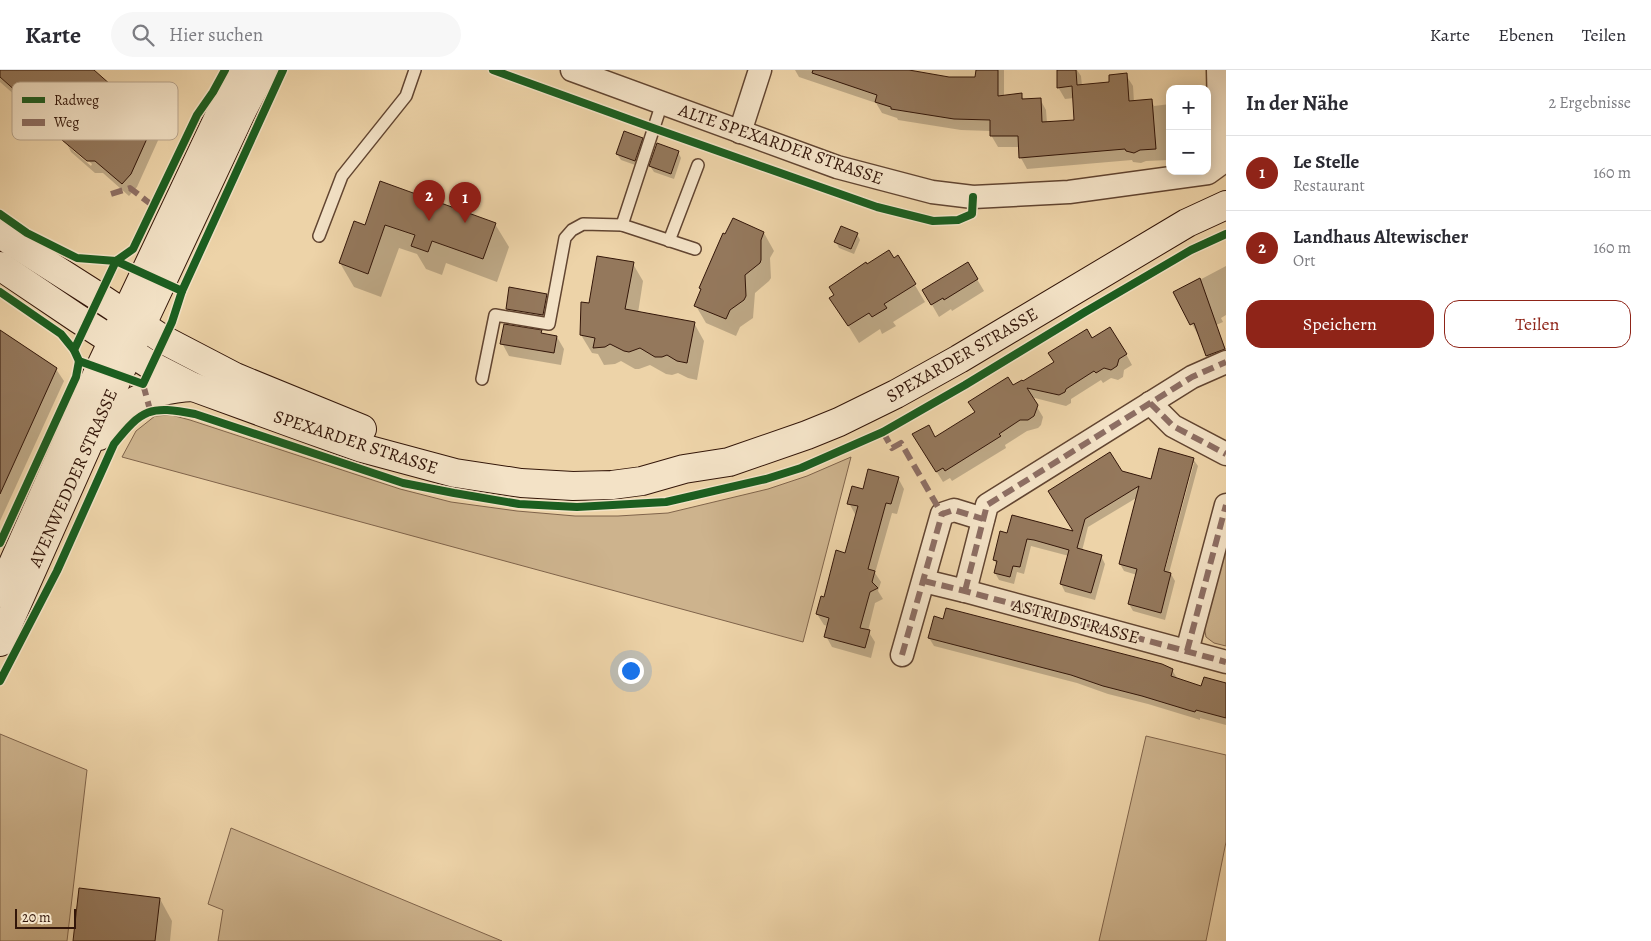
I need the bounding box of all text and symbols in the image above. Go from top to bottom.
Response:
search box [111,12,461,57]
text: Karte [25,19,81,51]
icon: search [129,21,157,49]
text: Hier suchen [169,22,263,48]
text: Karte [1430,23,1470,47]
text: Ebenen [1498,23,1554,47]
text: Teilen [1582,23,1626,47]
legend [12,82,178,140]
map controls [1166,85,1211,175]
button: + [1166,85,1211,130]
text: In der Nähe [1246,89,1348,117]
text: Radweg [54,91,99,110]
text: 2 Ergebnisse [1549,92,1631,114]
street label: ALTE SPEXARDER STRASSE [675,97,886,190]
text: Weg [53,113,79,132]
button: − [1166,130,1211,175]
text: Le Stelle [1293,149,1359,175]
text: 1 [1259,162,1265,184]
text: 160 m [1593,162,1631,184]
text: Restaurant [1293,175,1365,197]
pin: 2 [413,180,445,221]
pin: 1 [449,182,481,223]
text: Landhaus Altewischer [1293,224,1468,250]
text: 2 [1258,237,1266,259]
text: 160 m [1593,237,1631,259]
text: Ort [1293,250,1315,272]
button: Speichern [1246,300,1434,348]
button: Teilen [1444,300,1631,348]
street label: SPEXARDER STRASSE [882,302,1042,408]
street label: AVENWEDDER STRASSE [22,385,123,572]
street label: SPEXARDER STRASSE [271,404,441,480]
street label: ASTRIDSTRASSE [1009,592,1142,649]
your location [618,658,644,684]
scale bar [15,906,76,929]
text: 20 m [22,908,51,927]

